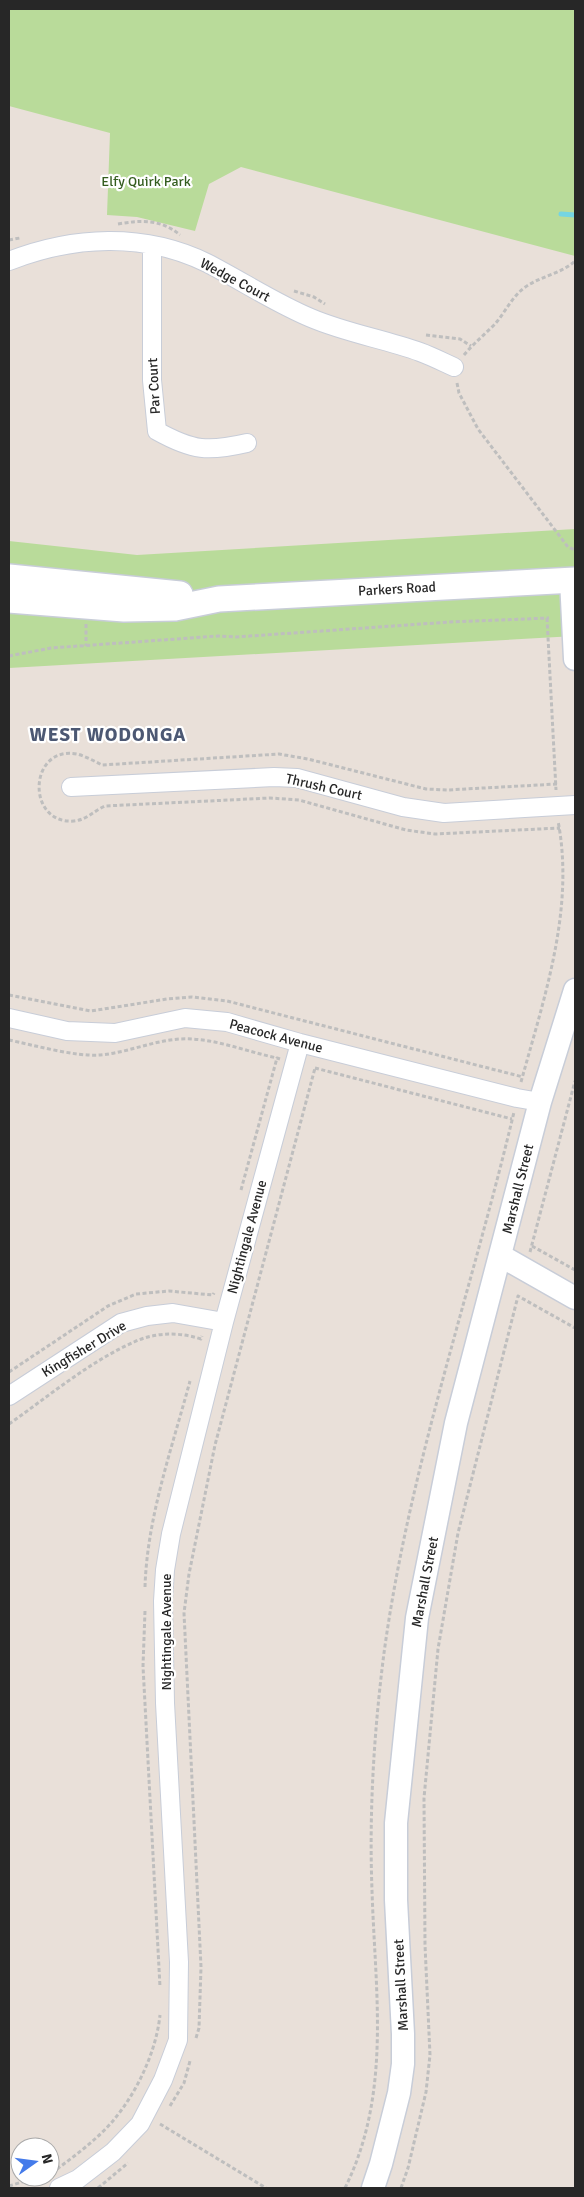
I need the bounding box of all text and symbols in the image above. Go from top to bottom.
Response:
park label: Elfy Quirk Park [101,173,191,190]
street label: Wedge Court [197,254,273,306]
street label: Par Court [144,357,164,415]
street label: Parkers Road [358,578,436,600]
district label: WEST WODONGA [30,723,186,747]
street label: Thrush Court [284,770,364,804]
street label: Peacock Avenue [227,1015,325,1057]
street label: Marshall Street [499,1142,537,1236]
street label: Nightingale Avenue [224,1178,270,1296]
street label: Kingfisher Drive [39,1317,129,1381]
street label: Marshall Street [408,1535,442,1629]
street label: Nightingale Avenue [158,1573,175,1691]
street label: Marshall Street [390,1939,412,2031]
north arrow [10,2137,60,2187]
text: N [38,2152,57,2166]

